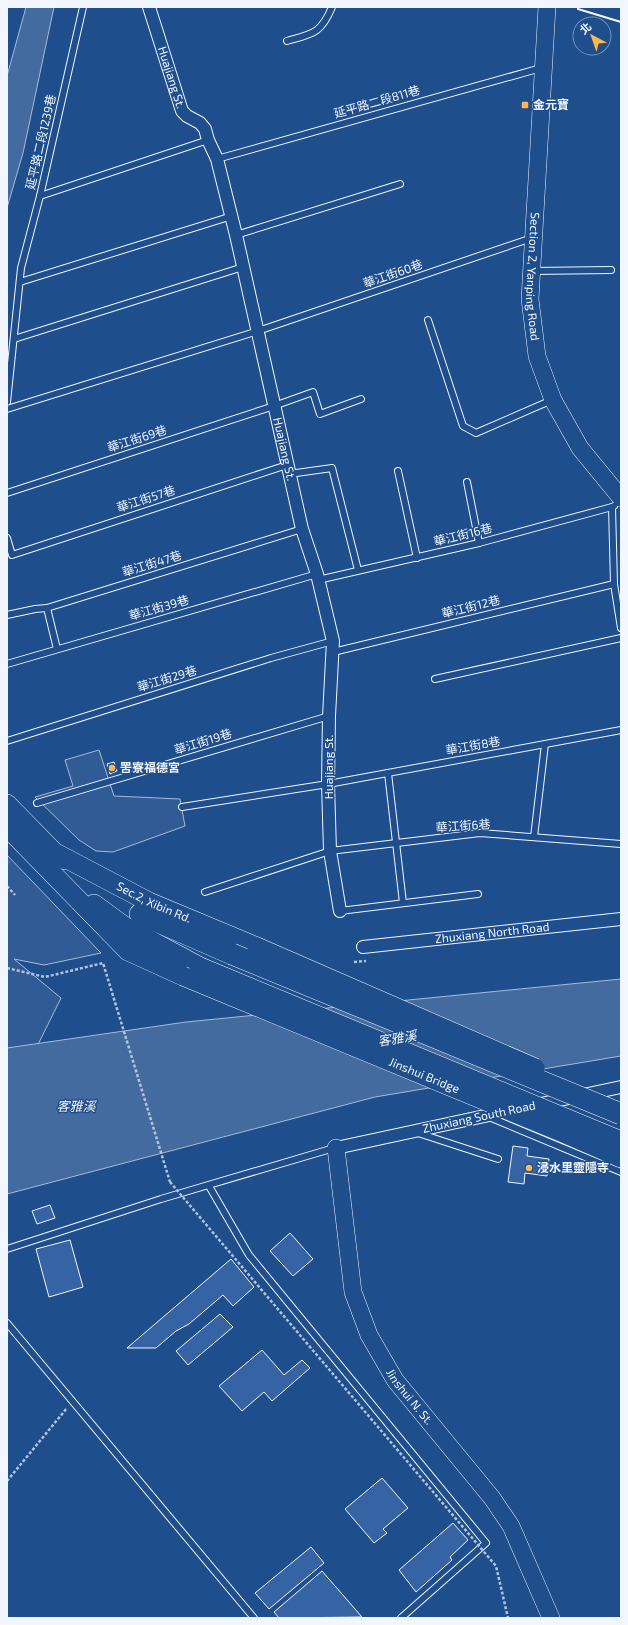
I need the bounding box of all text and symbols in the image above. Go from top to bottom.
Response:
north arrow [572,16,612,56]
text: 北 [577,20,594,37]
street label: Huajiang St. [156,44,189,110]
street label: 延平路二段811巷 [332,82,421,120]
street label: 延平路二段1239巷 [22,93,58,191]
place label: 金元寶 [533,97,569,111]
marker: 金元寶 [520,100,530,110]
street label: Section 2, Yanping Road [524,212,543,341]
street label: 華江街60巷 [361,256,424,290]
street label: Huajiang St. [271,416,299,482]
street label: 華江街69巷 [105,422,168,454]
street label: 華江街57巷 [115,482,177,514]
street label: 華江街16巷 [432,520,493,548]
street label: 華江街47巷 [120,547,183,579]
street label: 華江街39巷 [127,592,190,622]
street label: 華江街12巷 [440,592,501,620]
street label: 華江街29巷 [135,662,198,694]
street label: 華江街19巷 [172,726,233,756]
street label: 華江街8巷 [444,733,501,757]
street label: Huajiang St. [321,735,336,799]
place label: 罟寮福德宮 [120,760,180,774]
marker: 罟寮福德宮 [107,763,117,773]
street label: 華江街6巷 [435,816,491,834]
street label: Sec.2, Xibin Rd. [115,878,194,925]
street label: Zhuxiang North Road [434,919,550,945]
water label: 客雅溪 [376,1027,419,1049]
street label: Jinshui Bridge [387,1054,462,1095]
street label: Zhuxiang South Road [421,1097,537,1135]
water label: 客雅溪 [56,1098,97,1114]
place label: 浸水里靈隱寺 [537,1160,609,1174]
marker: 浸水里靈隱寺 [524,1163,534,1173]
street label: Jinshui N. St. [384,1366,437,1427]

